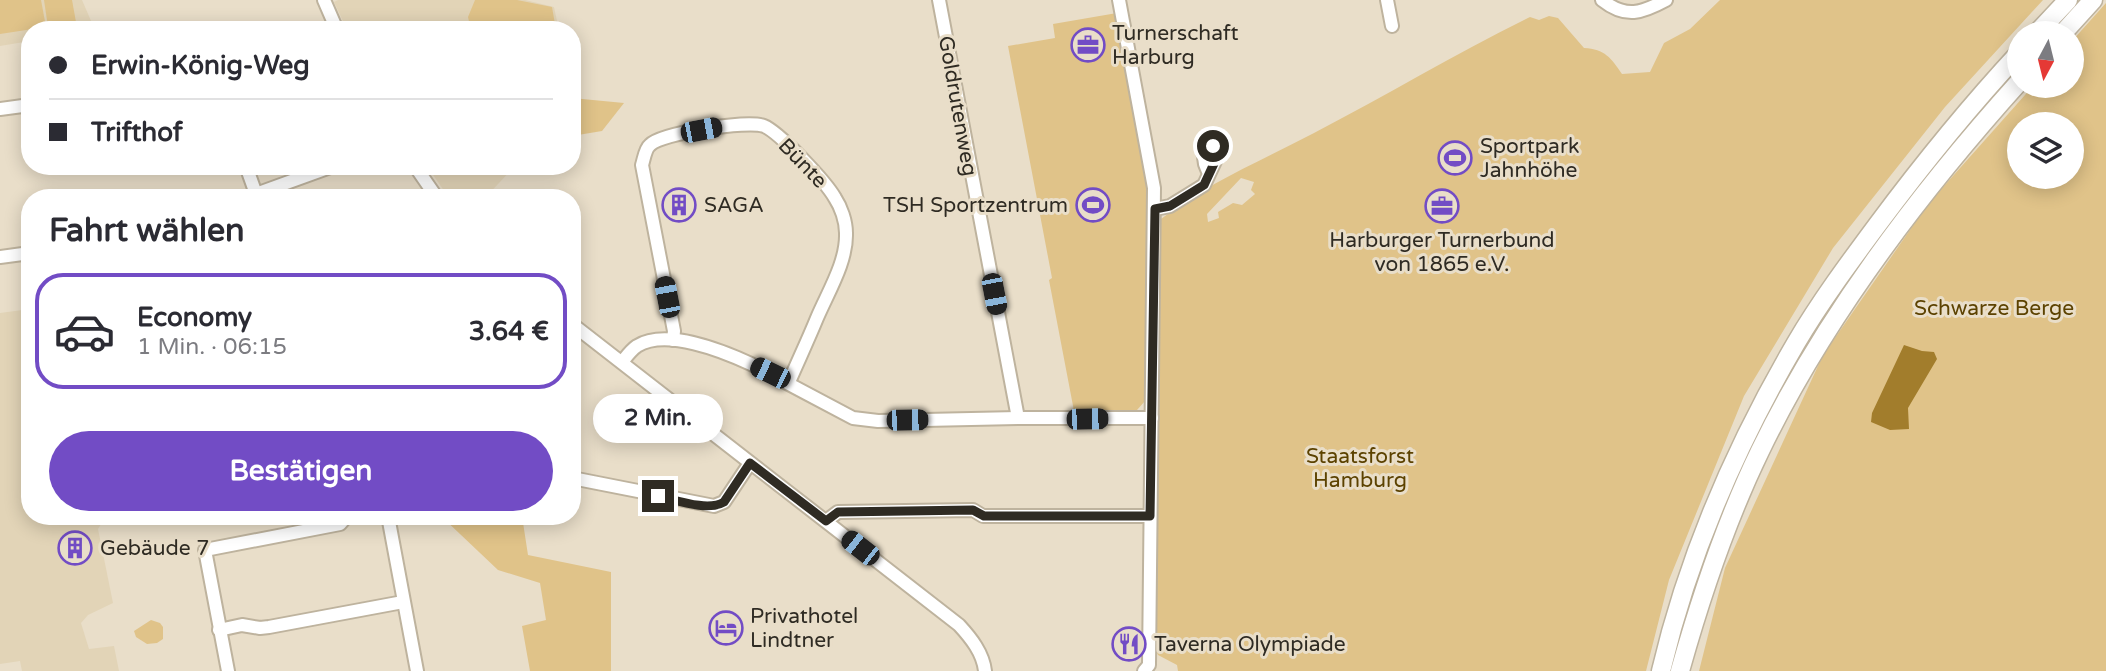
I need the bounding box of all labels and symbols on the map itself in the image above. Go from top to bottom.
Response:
place label: Turnerschaft Harburg [1112,21,1239,70]
north arrow [2007,21,2084,98]
office icon: Turnerschaft Harburg [1069,26,1107,64]
street label: Goldrutenweg [933,34,982,178]
car [679,116,724,144]
route start [1197,130,1229,162]
street label: Bünte [773,133,832,194]
place label: Sportpark Jahnhöhe [1480,134,1579,183]
sports icon: Sportpark Jahnhöhe [1436,139,1474,177]
building icon: SAGA [660,186,698,224]
sports icon: TSH Sportzentrum [1074,186,1112,224]
office icon: Harburger Turnerbund von 1865 e.V. [1423,187,1461,225]
place label: SAGA [704,193,764,218]
place label: TSH Sportzentrum [883,193,1068,218]
place label: Harburger Turnerbund von 1865 e.V. [1329,228,1555,277]
car [980,271,1009,317]
car [653,274,682,320]
park label: Schwarze Berge [1914,296,2074,321]
car [747,354,794,392]
callout: 2 Min. [593,394,723,444]
car [1066,408,1109,430]
car [886,409,929,431]
park label: Staatsforst Hamburg [1306,444,1414,493]
route end [642,480,674,512]
car [837,527,884,569]
building icon: Gebäude 7 [56,529,94,567]
place label: Gebäude 7 [100,536,209,561]
place label: Privathotel Lindtner [750,604,858,653]
hotel icon: Privathotel Lindtner [707,609,745,647]
restaurant icon: Taverna Olympiade [1110,625,1148,663]
place label: Taverna Olympiade [1154,632,1346,657]

